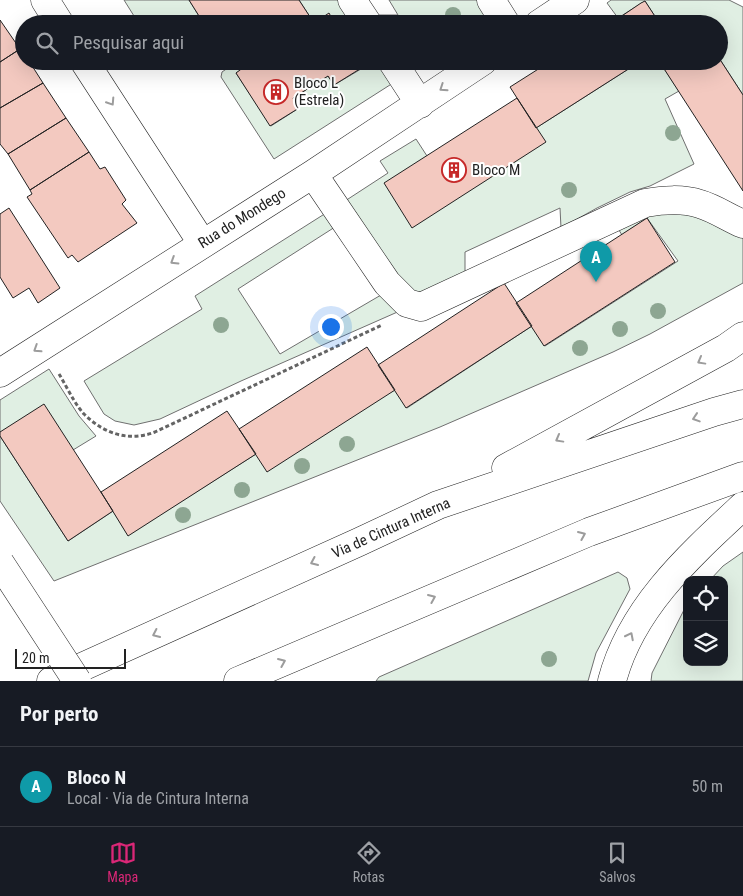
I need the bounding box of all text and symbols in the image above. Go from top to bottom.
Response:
search box [15,15,728,70]
icon: search [33,29,61,57]
text: Pesquisar aqui [73,31,184,54]
place label: Bloco L (Estrela) [294,74,344,109]
building icon: Bloco L (Estrela) [263,79,289,105]
one-way arrow [439,82,448,91]
one-way arrow [104,97,114,106]
building icon: Bloco M [441,157,467,183]
place label: Bloco M [472,161,520,179]
street label: Rua do Mondego [195,184,289,252]
pin: A [580,241,612,282]
one-way arrow [170,255,179,265]
your location [318,314,344,340]
one-way arrow [33,343,42,352]
one-way arrow [698,355,707,365]
one-way arrow [692,412,701,422]
one-way arrow [555,433,564,443]
street label: Via de Cintura Interna [329,494,453,562]
one-way arrow [577,530,586,541]
one-way arrow [310,556,319,567]
map controls [683,576,728,666]
button: locate [683,576,728,621]
one-way arrow [427,593,436,604]
button: layers [683,621,728,666]
one-way arrow [152,627,161,637]
one-way arrow [624,632,634,641]
scale bar [15,646,126,669]
text: 20 m [22,650,50,666]
one-way arrow [278,657,286,667]
text: Por perto [20,702,99,726]
text: Bloco N [67,766,126,789]
text: A [31,777,41,796]
text: 50 m [691,777,723,796]
text: Local · Via de Cintura Interna [67,789,249,808]
tab: Mapa [107,839,138,885]
tab: Rotas [353,839,385,885]
tab: Salvos [599,839,636,885]

